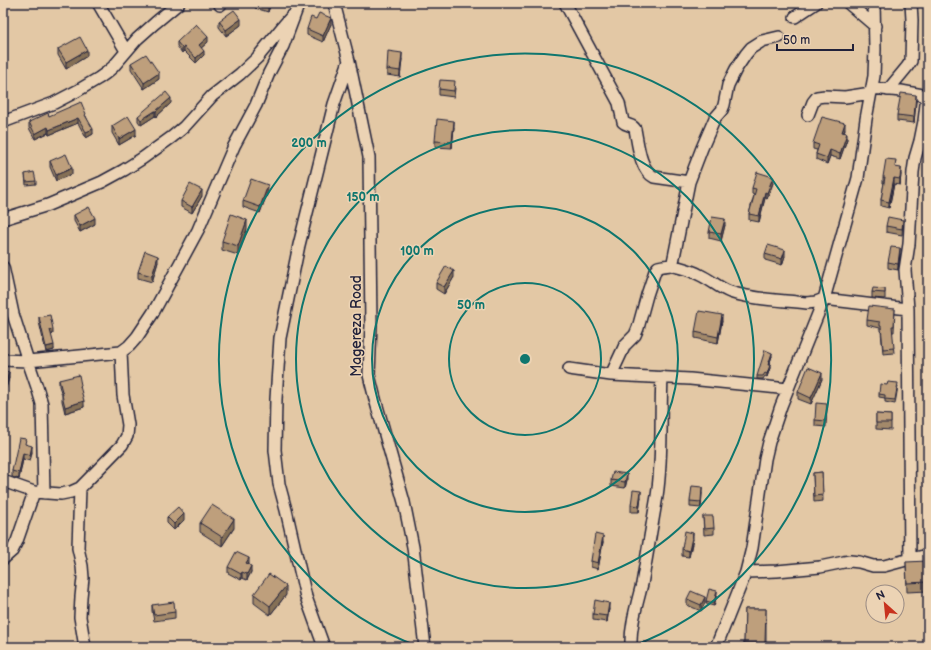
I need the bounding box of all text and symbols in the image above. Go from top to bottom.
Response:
scale bar [777,26,853,52]
text: 50 m [783,33,810,48]
text: 200 m [291,136,327,151]
text: 150 m [347,190,379,205]
text: 100 m [400,244,434,259]
street label: Magereza Road [348,275,365,377]
text: 50 m [457,298,485,313]
centre of rings [518,352,532,366]
north arrow [865,584,905,624]
text: N [874,588,887,603]

